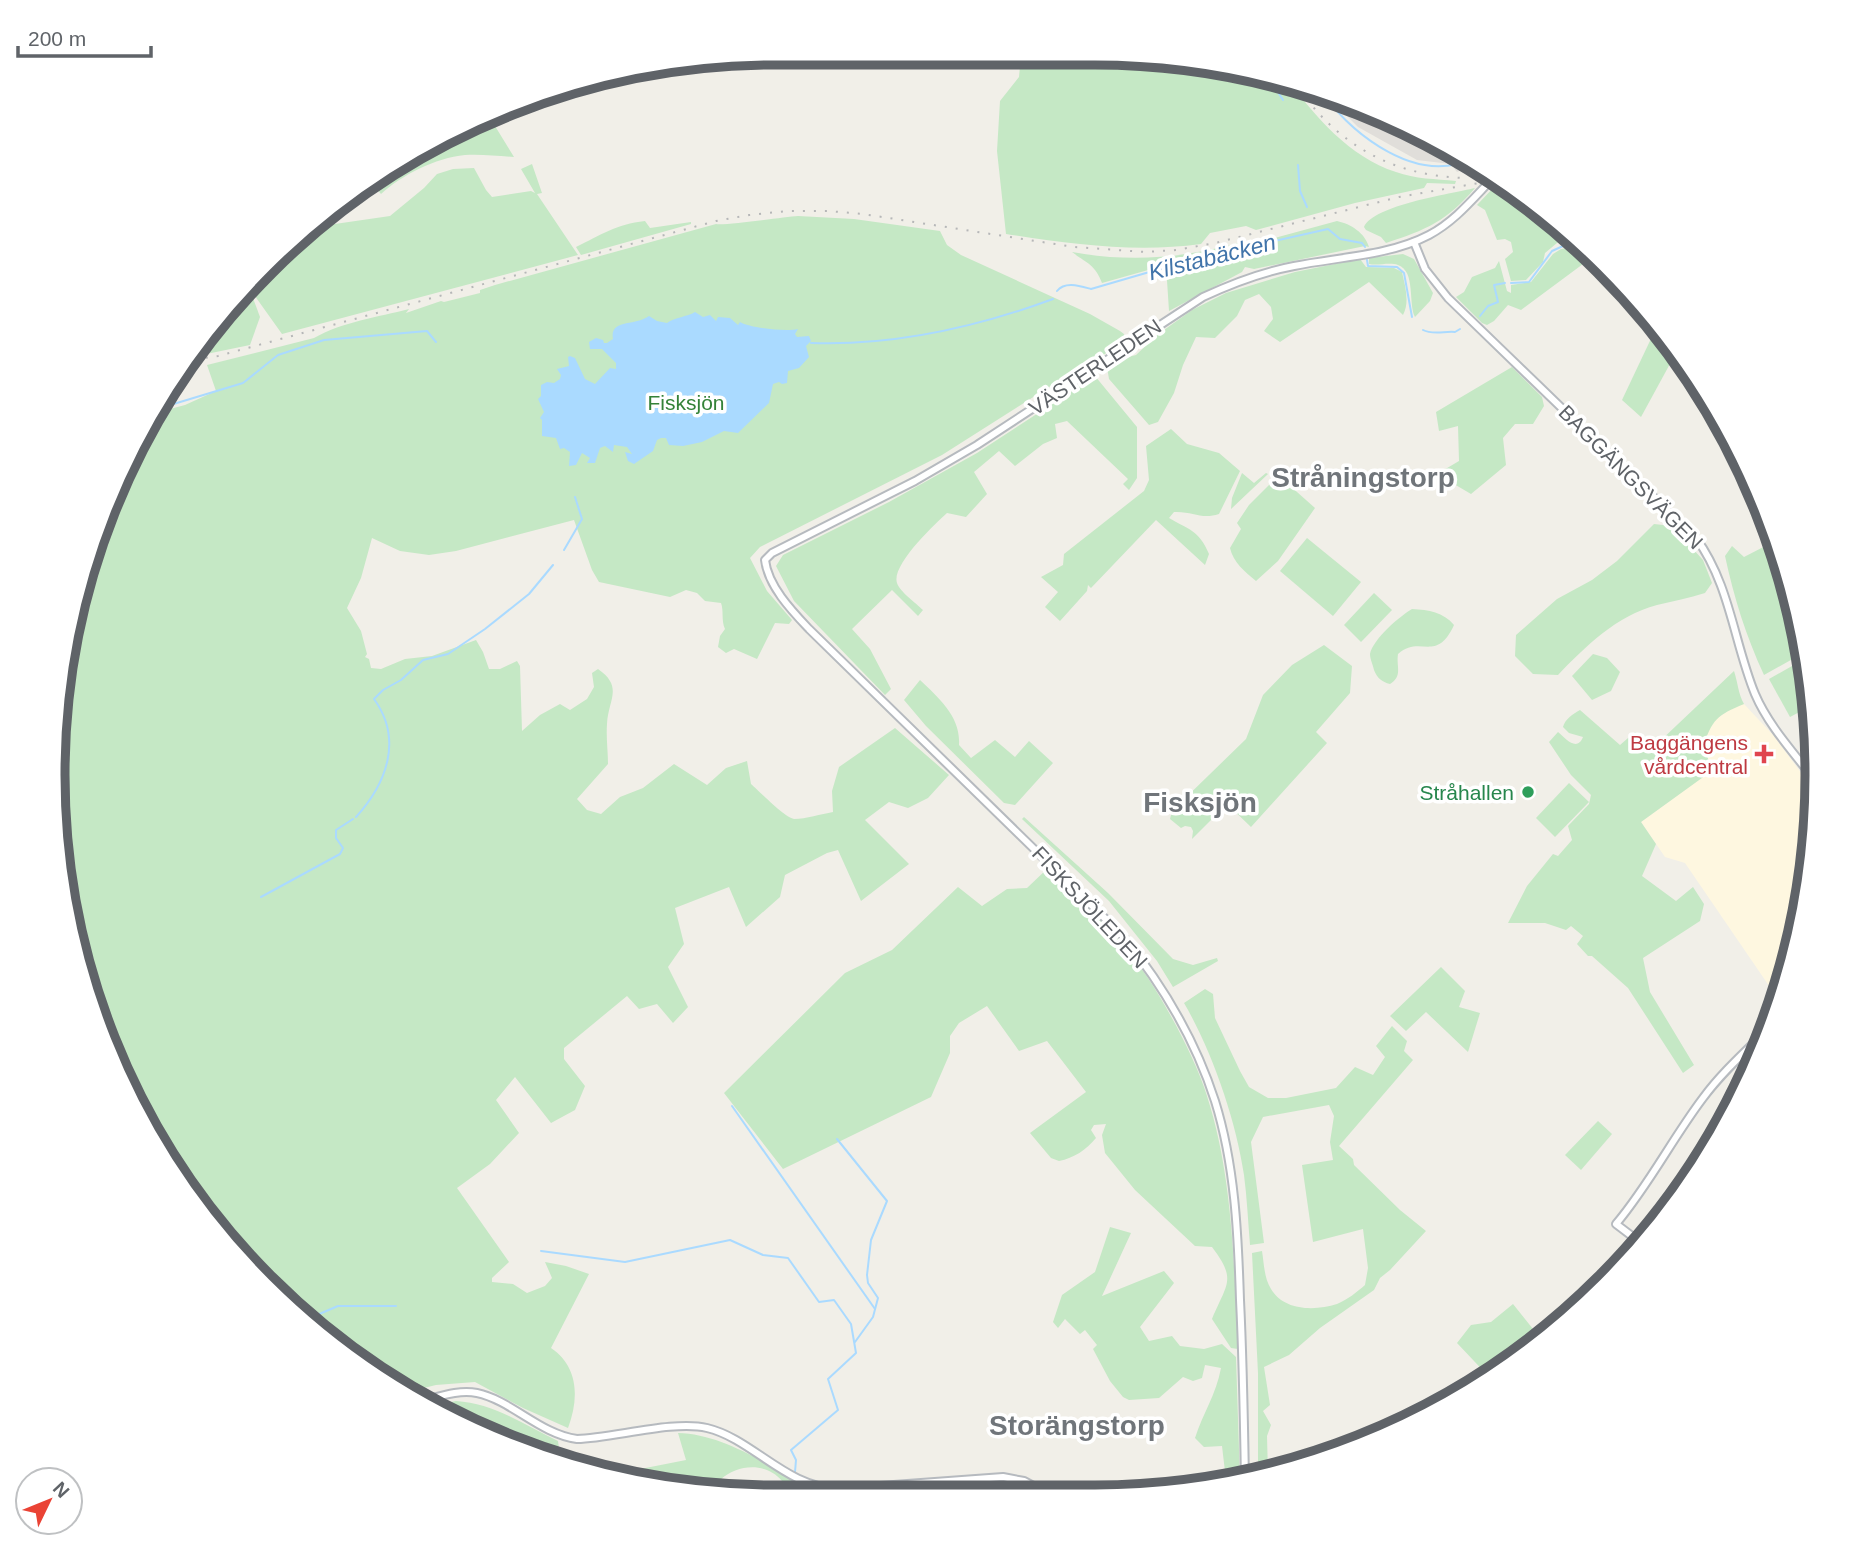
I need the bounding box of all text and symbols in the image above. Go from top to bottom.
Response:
scale bar [18,14,150,58]
text: 200 m [28,27,86,50]
water label: Kilstabäcken [1146,229,1278,285]
street label: VÄSTERLEDEN [1025,314,1165,420]
park label: Fisksjön [647,391,725,414]
street label: BAGGÄNGSVÄGEN [1554,400,1708,554]
district label: Stråningstorp [1271,462,1455,493]
place label: Baggängens vårdcentral [1630,731,1748,778]
marker: Baggängens vårdcentral [1754,744,1774,764]
place label: Stråhallen [1419,781,1514,804]
marker: Stråhallen [1520,784,1536,800]
district label: Fisksjön [1143,787,1257,818]
street label: FISKSJÖLEDEN [1028,842,1152,972]
district label: Storängstorp [989,1410,1165,1441]
north arrow [14,1466,84,1536]
text: N [49,1478,73,1502]

